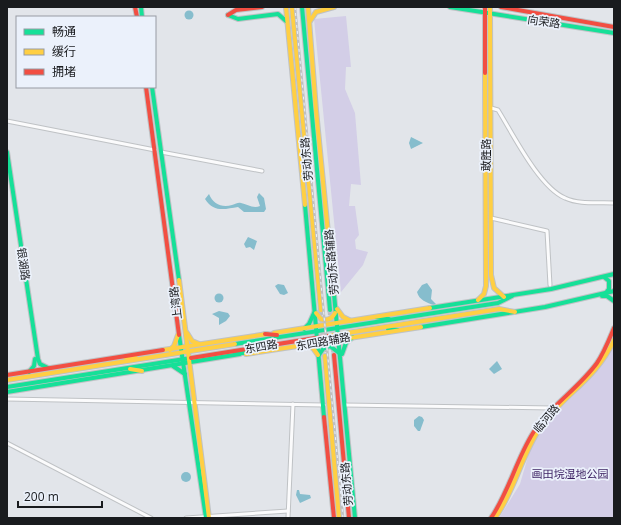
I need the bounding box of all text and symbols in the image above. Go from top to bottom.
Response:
street label: 向荣路 [527,11,561,31]
legend [16,16,156,88]
text: 畅通 [52,23,76,40]
text: 缓行 [52,43,76,60]
text: 拥堵 [52,63,76,80]
street label: 劳动东路 [297,136,315,182]
street label: 敢胜路 [478,139,493,172]
street label: 劳动东路辅路 [321,228,341,296]
street label: 银湖路 [14,247,34,281]
street label: 上湾路 [166,286,184,320]
street label: 东四路辅路 [295,329,351,353]
street label: 东四路 [243,336,279,356]
street label: 临河路 [530,401,562,435]
street label: 劳动东路 [337,461,355,507]
park label: 画田垸湿地公园 [532,466,609,481]
scale bar [18,483,102,509]
text: 200 m [24,488,59,505]

